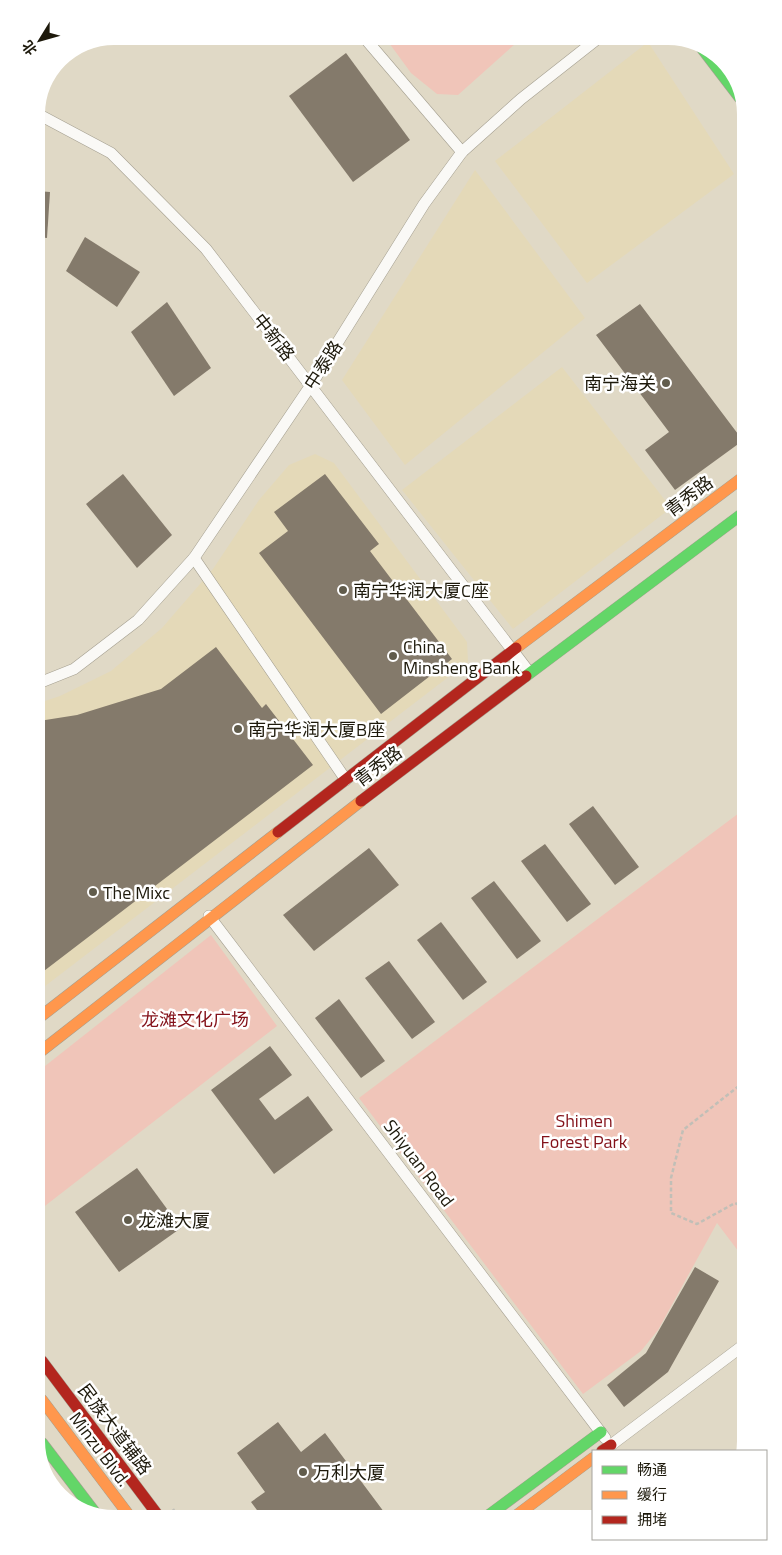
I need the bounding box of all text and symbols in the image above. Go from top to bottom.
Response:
north arrow [15,15,65,65]
text: 北 [17,36,42,60]
street label: 中新路 [247,307,301,367]
street label: 中泰路 [297,335,349,395]
place label: 南宁海关 [584,370,656,397]
marker: 南宁海关 [660,377,672,389]
street label: 青秀路 [659,469,719,523]
place label: 南宁华润大厦C座 [353,577,489,604]
marker: 南宁华润大厦C座 [337,584,349,596]
place label: China Minsheng Bank [403,633,521,681]
marker: China Minsheng Bank [387,650,399,662]
place label: 南宁华润大厦B座 [248,716,385,743]
marker: 南宁华润大厦B座 [232,723,244,735]
street label: 青秀路 [348,739,408,793]
place label: The Mixc [103,879,170,906]
marker: The Mixc [87,886,99,898]
park label: 龙滩文化广场 [141,1006,249,1033]
park label: Shimen Forest Park [541,1107,628,1155]
street label: Shiyuan Road [377,1114,461,1212]
place label: 龙滩大厦 [138,1207,210,1234]
marker: 龙滩大厦 [122,1214,134,1226]
street label: 民族大道辅路 [72,1378,158,1480]
street label: Minzu Blvd. [63,1406,137,1492]
legend [592,1450,767,1540]
text: 畅通 [637,1458,667,1481]
place label: 万利大厦 [313,1459,385,1486]
marker: 万利大厦 [297,1466,309,1478]
text: 缓行 [637,1483,667,1506]
text: 拥堵 [637,1508,667,1531]

